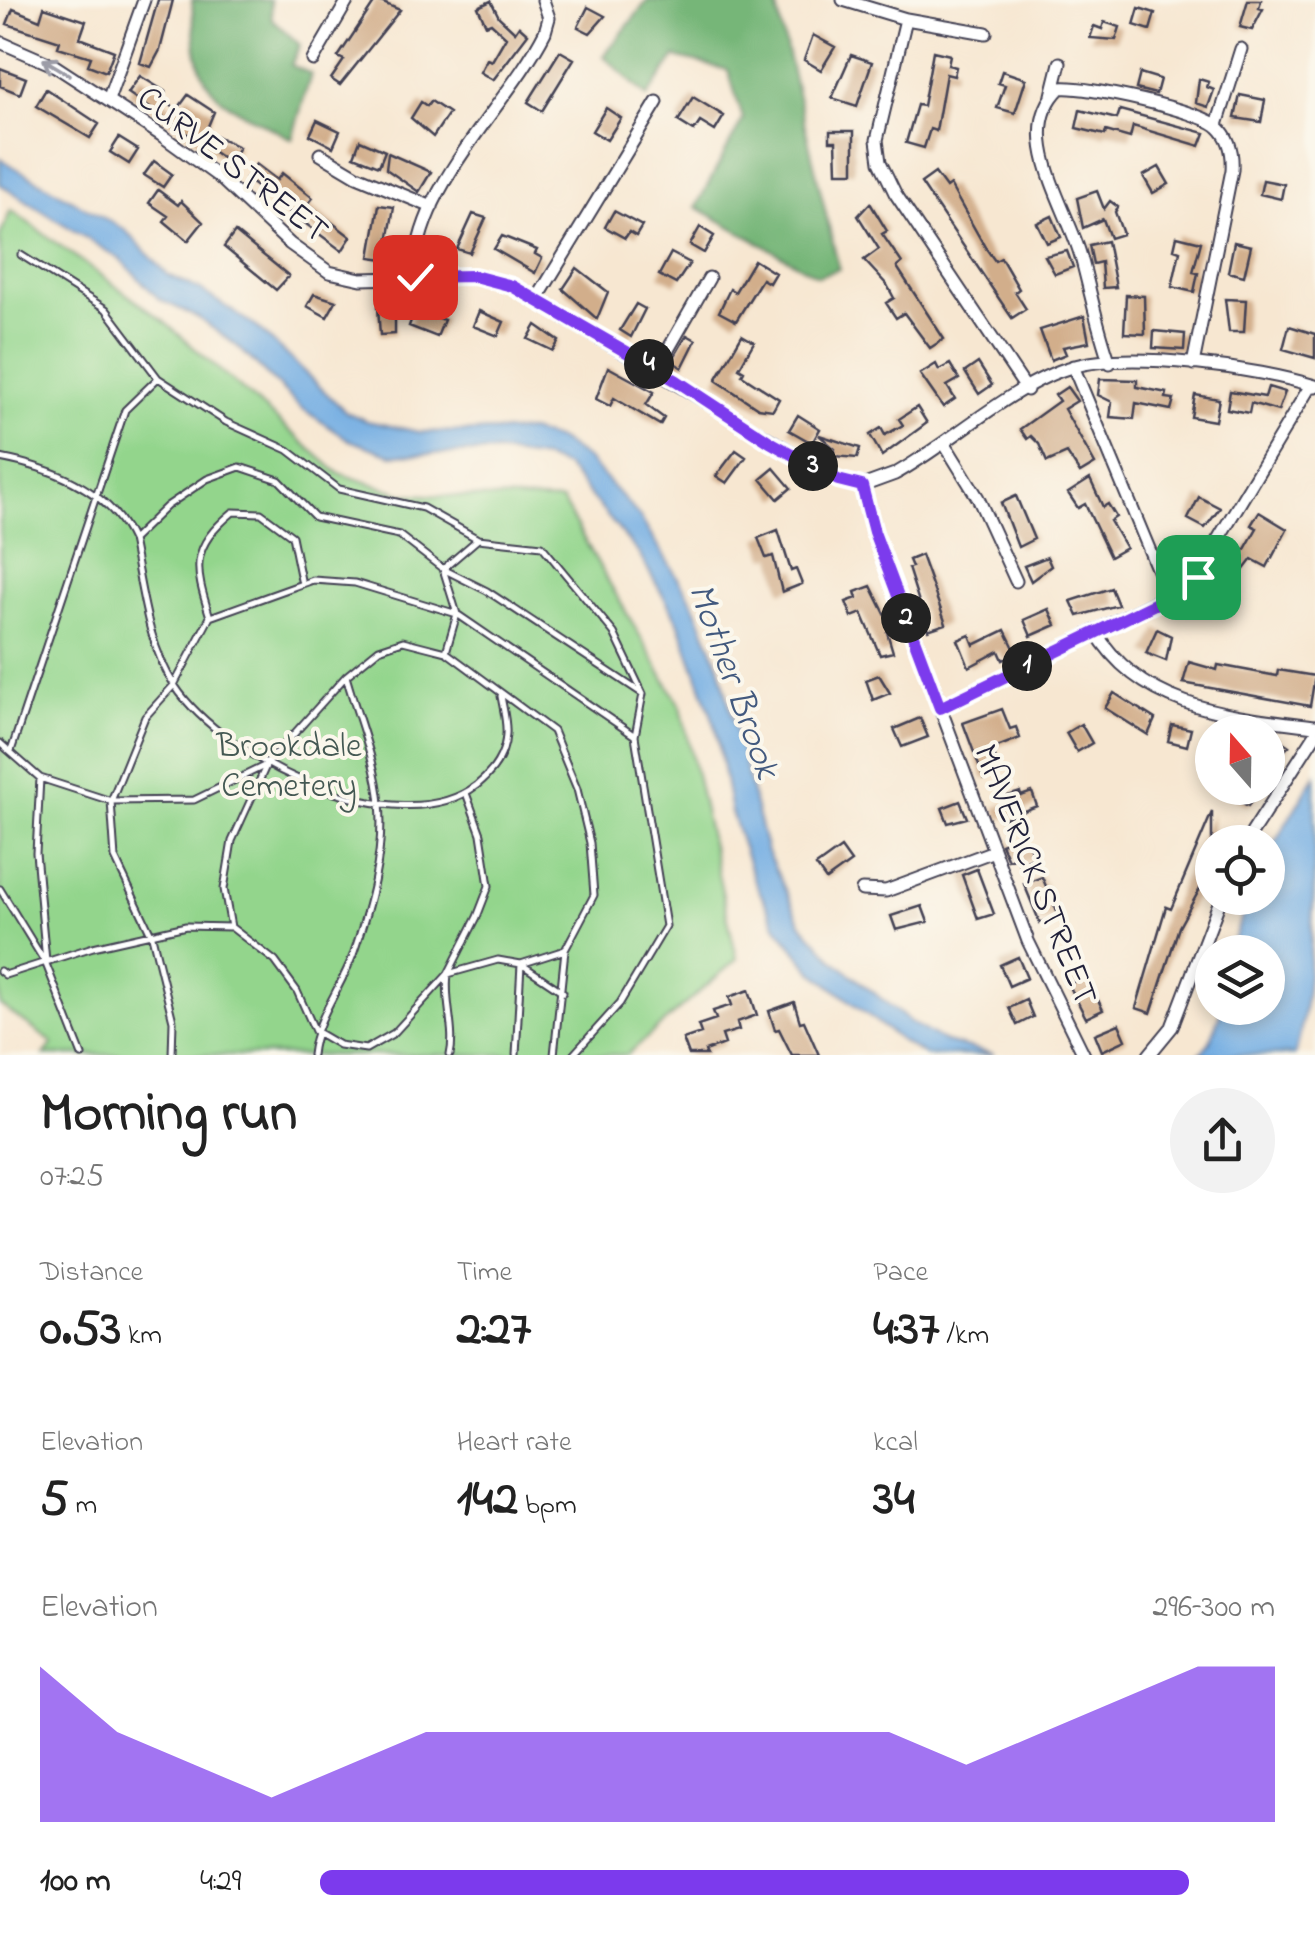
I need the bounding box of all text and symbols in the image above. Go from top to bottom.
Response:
one-way arrow [42,57,71,77]
street label: CURVE STREET [125,74,339,257]
pin [373,235,458,320]
icon: check [388,250,443,305]
pin: 4 [624,339,674,389]
text: 4 [643,343,655,384]
pin: 3 [788,441,838,491]
text: 3 [807,445,819,486]
pin [1156,535,1241,620]
icon: arrive [1171,550,1226,605]
water label: Mother Brook [671,576,794,788]
pin: 2 [881,593,931,643]
text: 2 [899,597,913,638]
pin: 1 [1002,641,1052,691]
text: 1 [1023,645,1031,686]
north arrow [1195,715,1285,805]
map controls [1195,715,1285,1025]
park label: Brookdale Cemetery [215,722,362,813]
street label: MAVERICK STREET [958,737,1109,1013]
button: locate [1195,825,1285,915]
button: layers [1195,935,1285,1025]
text: Morning run [40,1076,297,1156]
button: share [1170,1088,1275,1193]
text: 07:25 [40,1154,104,1201]
text: Distance [40,1253,143,1294]
text: Time [457,1253,512,1294]
text: Pace [873,1253,928,1294]
text: 0.53 [40,1294,121,1367]
text: 2:27 [457,1294,531,1367]
text: 4:37 [873,1294,939,1367]
text: km [121,1316,162,1357]
text: /km [939,1316,989,1357]
text: Elevation [40,1423,143,1464]
text: Heart rate [457,1423,571,1464]
text: kcal [873,1423,918,1464]
text: 5 [40,1464,69,1537]
text: 142 [457,1464,518,1537]
text: 34 [873,1464,915,1537]
text: m [69,1486,97,1527]
text: bpm [518,1486,577,1527]
text: Elevation [40,1585,158,1632]
text: 296–300 m [1152,1585,1275,1632]
text: 100 m [40,1859,111,1906]
text: 4:29 [200,1859,241,1906]

